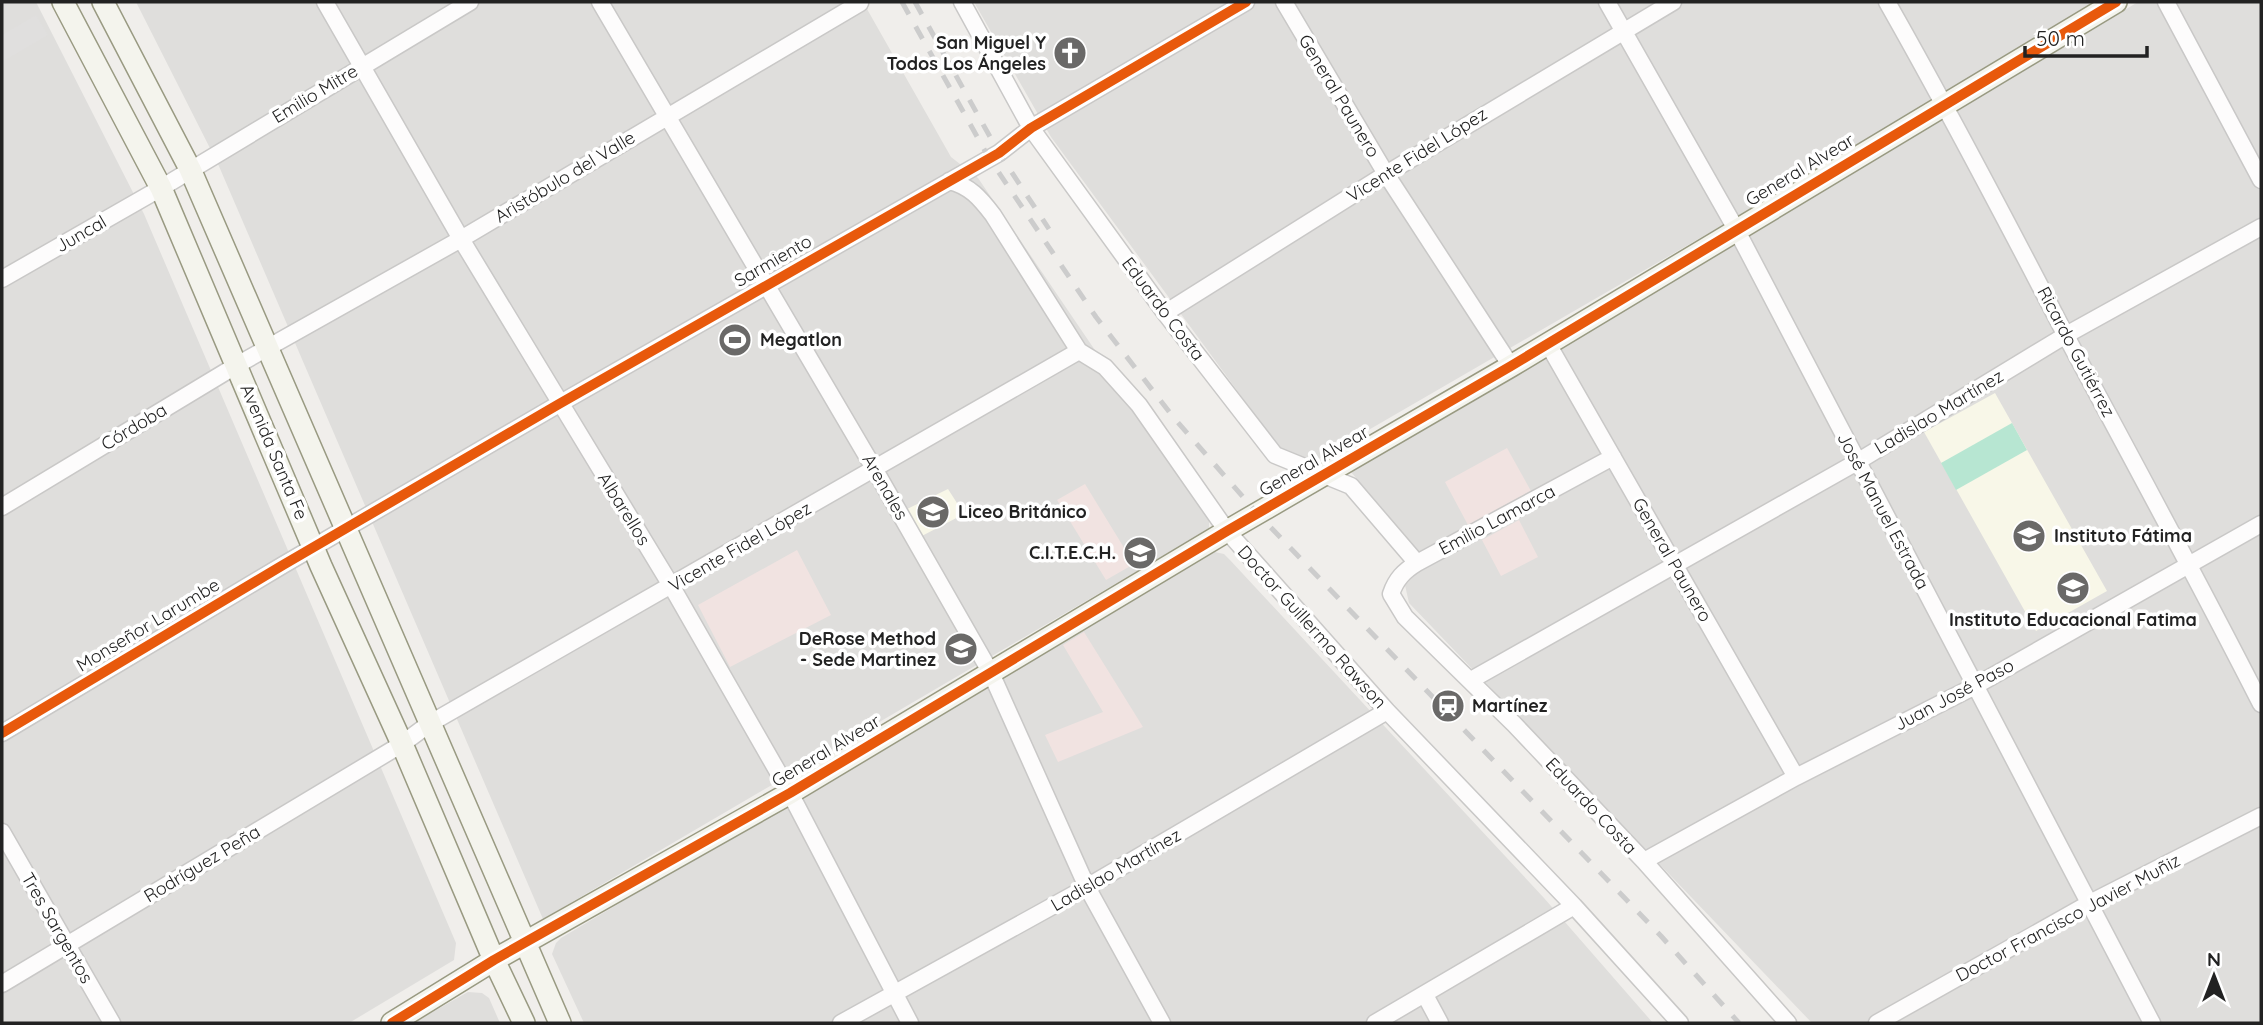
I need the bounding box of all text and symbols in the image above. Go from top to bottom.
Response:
scale bar [2025,14,2148,58]
text: 50 m [2036,25,2085,51]
street label: General Paunero [1294,30,1385,161]
place label: San Miguel Y Todos Los Ángeles [886,31,1046,75]
church icon: San Miguel Y Todos Los Ángeles [1051,34,1089,72]
street label: Emilio Mitre [268,59,362,128]
street label: Vicente Fidel López [1342,102,1491,207]
street label: Aristóbulo del Valle [490,126,639,228]
street label: General Alvear [1741,128,1858,211]
street label: Juncal [51,210,110,257]
street label: Sarmiento [730,229,816,292]
street label: Eduardo Costa [1117,252,1210,365]
street label: Ricardo Gutiérrez [2032,283,2121,421]
sports icon: Megatlon [716,321,754,359]
place label: Megatlon [760,328,842,351]
street label: Ladislao Martínez [1870,364,2007,459]
street label: Avenida Santa Fe [236,380,313,523]
street label: Córdoba [97,398,171,455]
street label: General Alvear [1255,420,1373,501]
street label: José Manuel Estrada [1832,428,1935,593]
street label: Arenales [857,450,913,524]
street label: Albarellos [593,468,656,549]
street label: Emilio Lamarca [1434,479,1559,560]
school or university icon: Liceo Británico [914,493,952,531]
street label: General Paunero [1628,494,1717,626]
street label: Vicente Fidel López [664,496,815,597]
place label: Liceo Británico [958,500,1087,523]
school or university icon: Instituto Fátima [2010,517,2048,555]
place label: Instituto Fátima [2054,524,2192,547]
school or university icon: C.I.T.E.C.H. [1121,534,1159,572]
street label: Doctor Guillermo Rawson [1233,540,1392,713]
place label: C.I.T.E.C.H. [1029,541,1116,564]
school or university icon: Instituto Educacional Fatima [2054,569,2092,607]
street label: Monseñor Larumbe [72,573,224,676]
place label: Instituto Educacional Fatima [1949,608,2197,631]
place label: DeRose Method - Sede Martinez [799,627,936,671]
school or university icon: DeRose Method - Sede Martinez [942,630,980,668]
street label: Juan José Paso [1890,653,2018,736]
station icon: Martínez [1429,687,1467,725]
place label: Martínez [1472,694,1548,717]
street label: General Alvear [767,709,884,792]
street label: Eduardo Costa [1541,753,1642,859]
street label: Rodríguez Peña [139,820,264,907]
street label: Ladislao Martínez [1047,823,1185,916]
street label: Doctor Francisco Javier Muñiz [1951,848,2184,987]
street label: Tres Sargentos [16,868,98,987]
north arrow [2179,941,2249,1011]
text: N [2207,947,2221,971]

